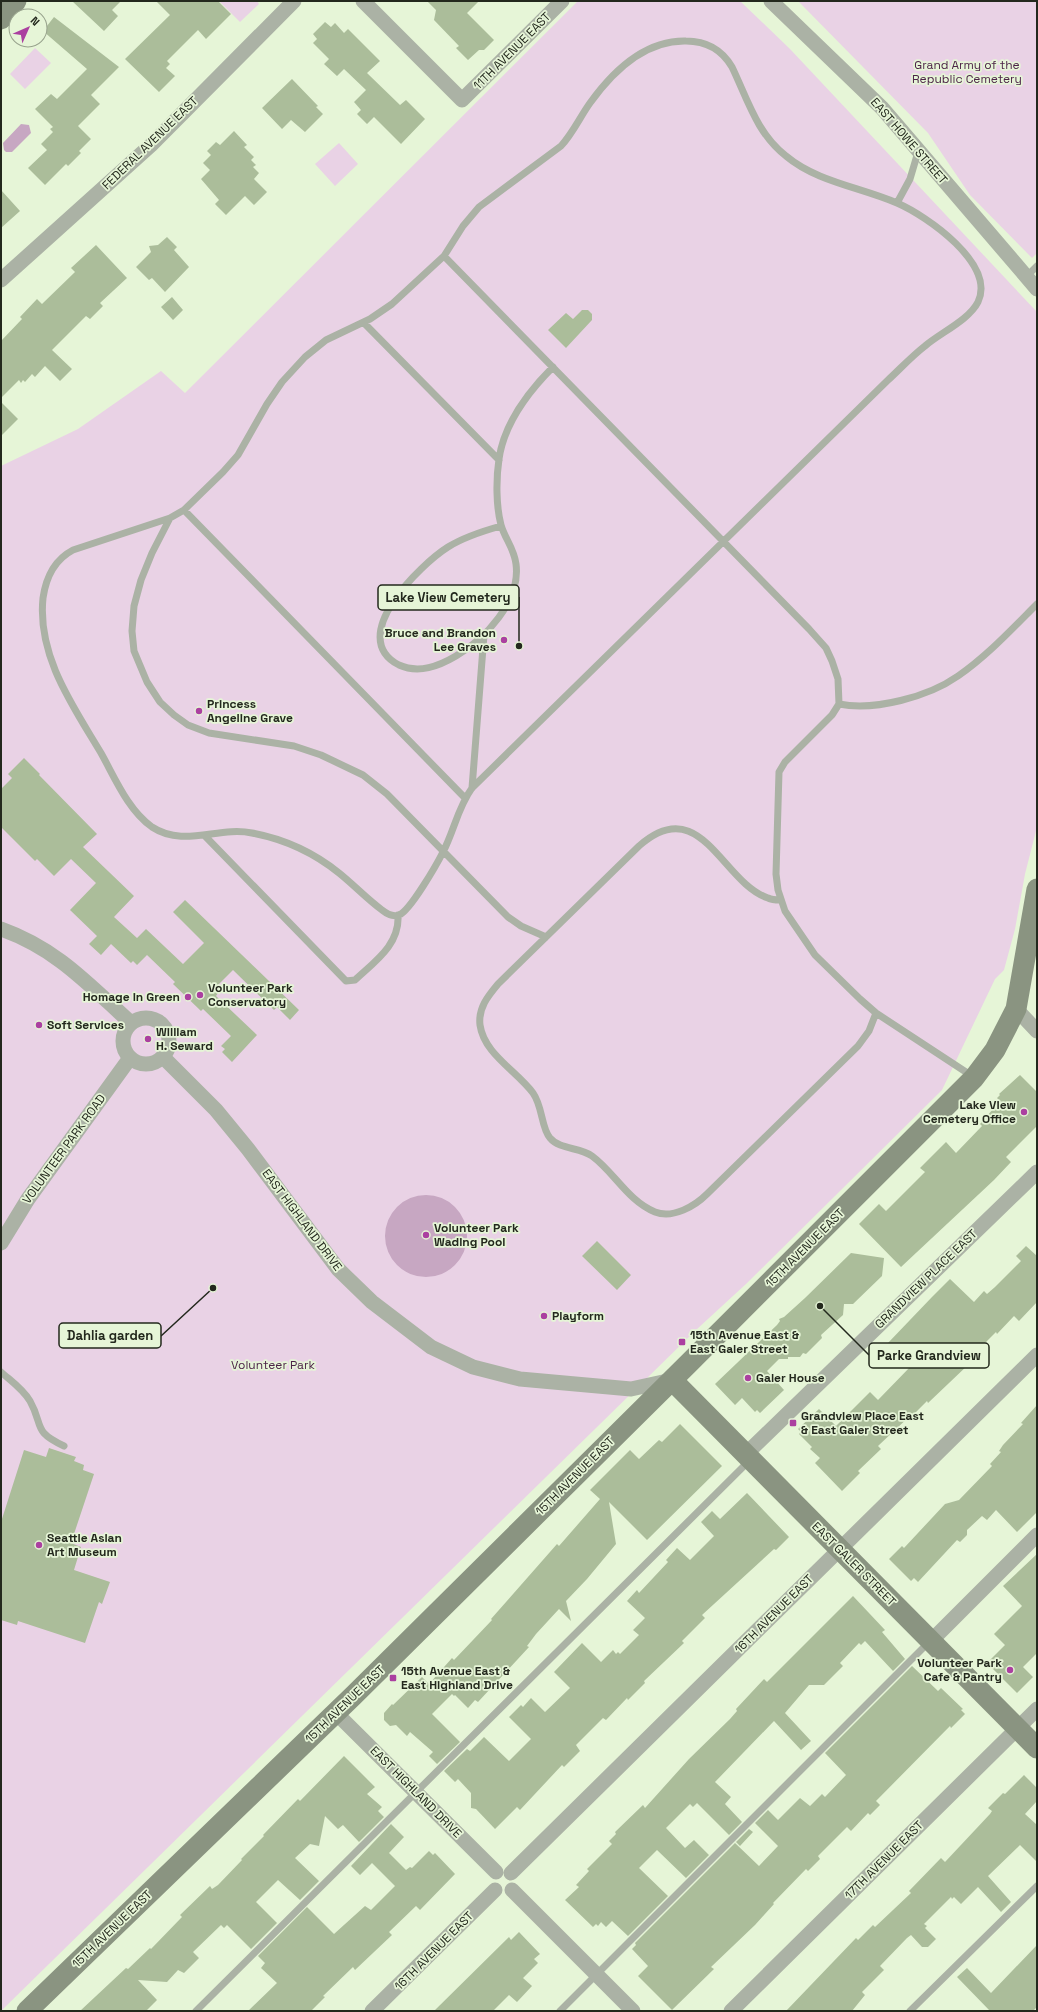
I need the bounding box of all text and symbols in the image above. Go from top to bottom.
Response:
north arrow [8,8,48,48]
street label: 11TH AVENUE EAST [470,9,554,93]
text: N [28,13,43,28]
park label: Grand Army of the Republic Cemetery [912,57,1022,87]
street label: FEDERAL AVENUE EAST [99,93,201,193]
street label: EAST HOWE STREET [867,94,951,188]
callout: Lake View Cemetery [378,585,519,610]
text: Lake View Cemetery [385,589,511,606]
place label: Bruce and Brandon Lee Graves [385,625,496,655]
marker: Bruce and Brandon Lee Graves [499,635,509,645]
place label: Princess Angeline Grave [207,696,293,726]
marker: Princess Angeline Grave [194,706,204,716]
place label: Volunteer Park Conservatory [208,980,293,1010]
place label: Homage in Green [83,989,180,1005]
marker: Volunteer Park Conservatory [195,990,205,1000]
marker: Homage in Green [183,992,193,1002]
place label: Soft Services [47,1017,124,1033]
marker: Soft Services [34,1020,44,1030]
place label: William H. Seward [156,1024,213,1054]
marker: William H. Seward [143,1034,153,1044]
street label: VOLUNTEER PARK ROAD [19,1091,109,1207]
place label: Lake View Cemetery Office [923,1097,1016,1127]
marker: Lake View Cemetery Office [1019,1107,1029,1117]
street label: EAST HIGHLAND DRIVE [258,1166,346,1274]
street label: 15TH AVENUE EAST [762,1205,848,1291]
place label: Volunteer Park Wading Pool [434,1220,519,1250]
street label: GRANDVIEW PLACE EAST [871,1226,981,1332]
marker: Volunteer Park Wading Pool [421,1230,431,1240]
place label: Playform [552,1308,604,1324]
marker: Playform [539,1311,549,1321]
callout: Dahlia garden [59,1323,161,1348]
text: Dahlia garden [67,1327,153,1344]
place label: 15th Avenue East & East Galer Street [690,1327,799,1357]
marker: 15th Avenue East & East Galer Street [677,1337,687,1347]
callout: Parke Grandview [869,1343,989,1368]
text: Parke Grandview [877,1347,981,1364]
park label: Volunteer Park [231,1357,316,1373]
place label: Galer House [756,1370,825,1386]
marker: Galer House [743,1373,753,1383]
place label: Grandview Place East & East Galer Street [801,1408,924,1438]
marker: Grandview Place East & East Galer Street [788,1418,798,1428]
street label: 15TH AVENUE EAST [532,1433,618,1519]
street label: EAST GALER STREET [808,1518,900,1610]
place label: Seattle Asian Art Museum [47,1530,122,1560]
marker: Seattle Asian Art Museum [34,1540,44,1550]
street label: 16TH AVENUE EAST [731,1571,817,1657]
place label: Volunteer Park Cafe & Pantry [917,1655,1002,1685]
street label: 15TH AVENUE EAST [302,1662,388,1746]
place label: 15th Avenue East & East Highland Drive [401,1663,513,1693]
marker: Volunteer Park Cafe & Pantry [1005,1665,1015,1675]
marker: 15th Avenue East & East Highland Drive [388,1673,398,1683]
street label: EAST HIGHLAND DRIVE [367,1743,465,1841]
street label: 17TH AVENUE EAST [841,1817,927,1903]
street label: 15TH AVENUE EAST [69,1887,155,1971]
street label: 16TH AVENUE EAST [391,1908,477,1994]

